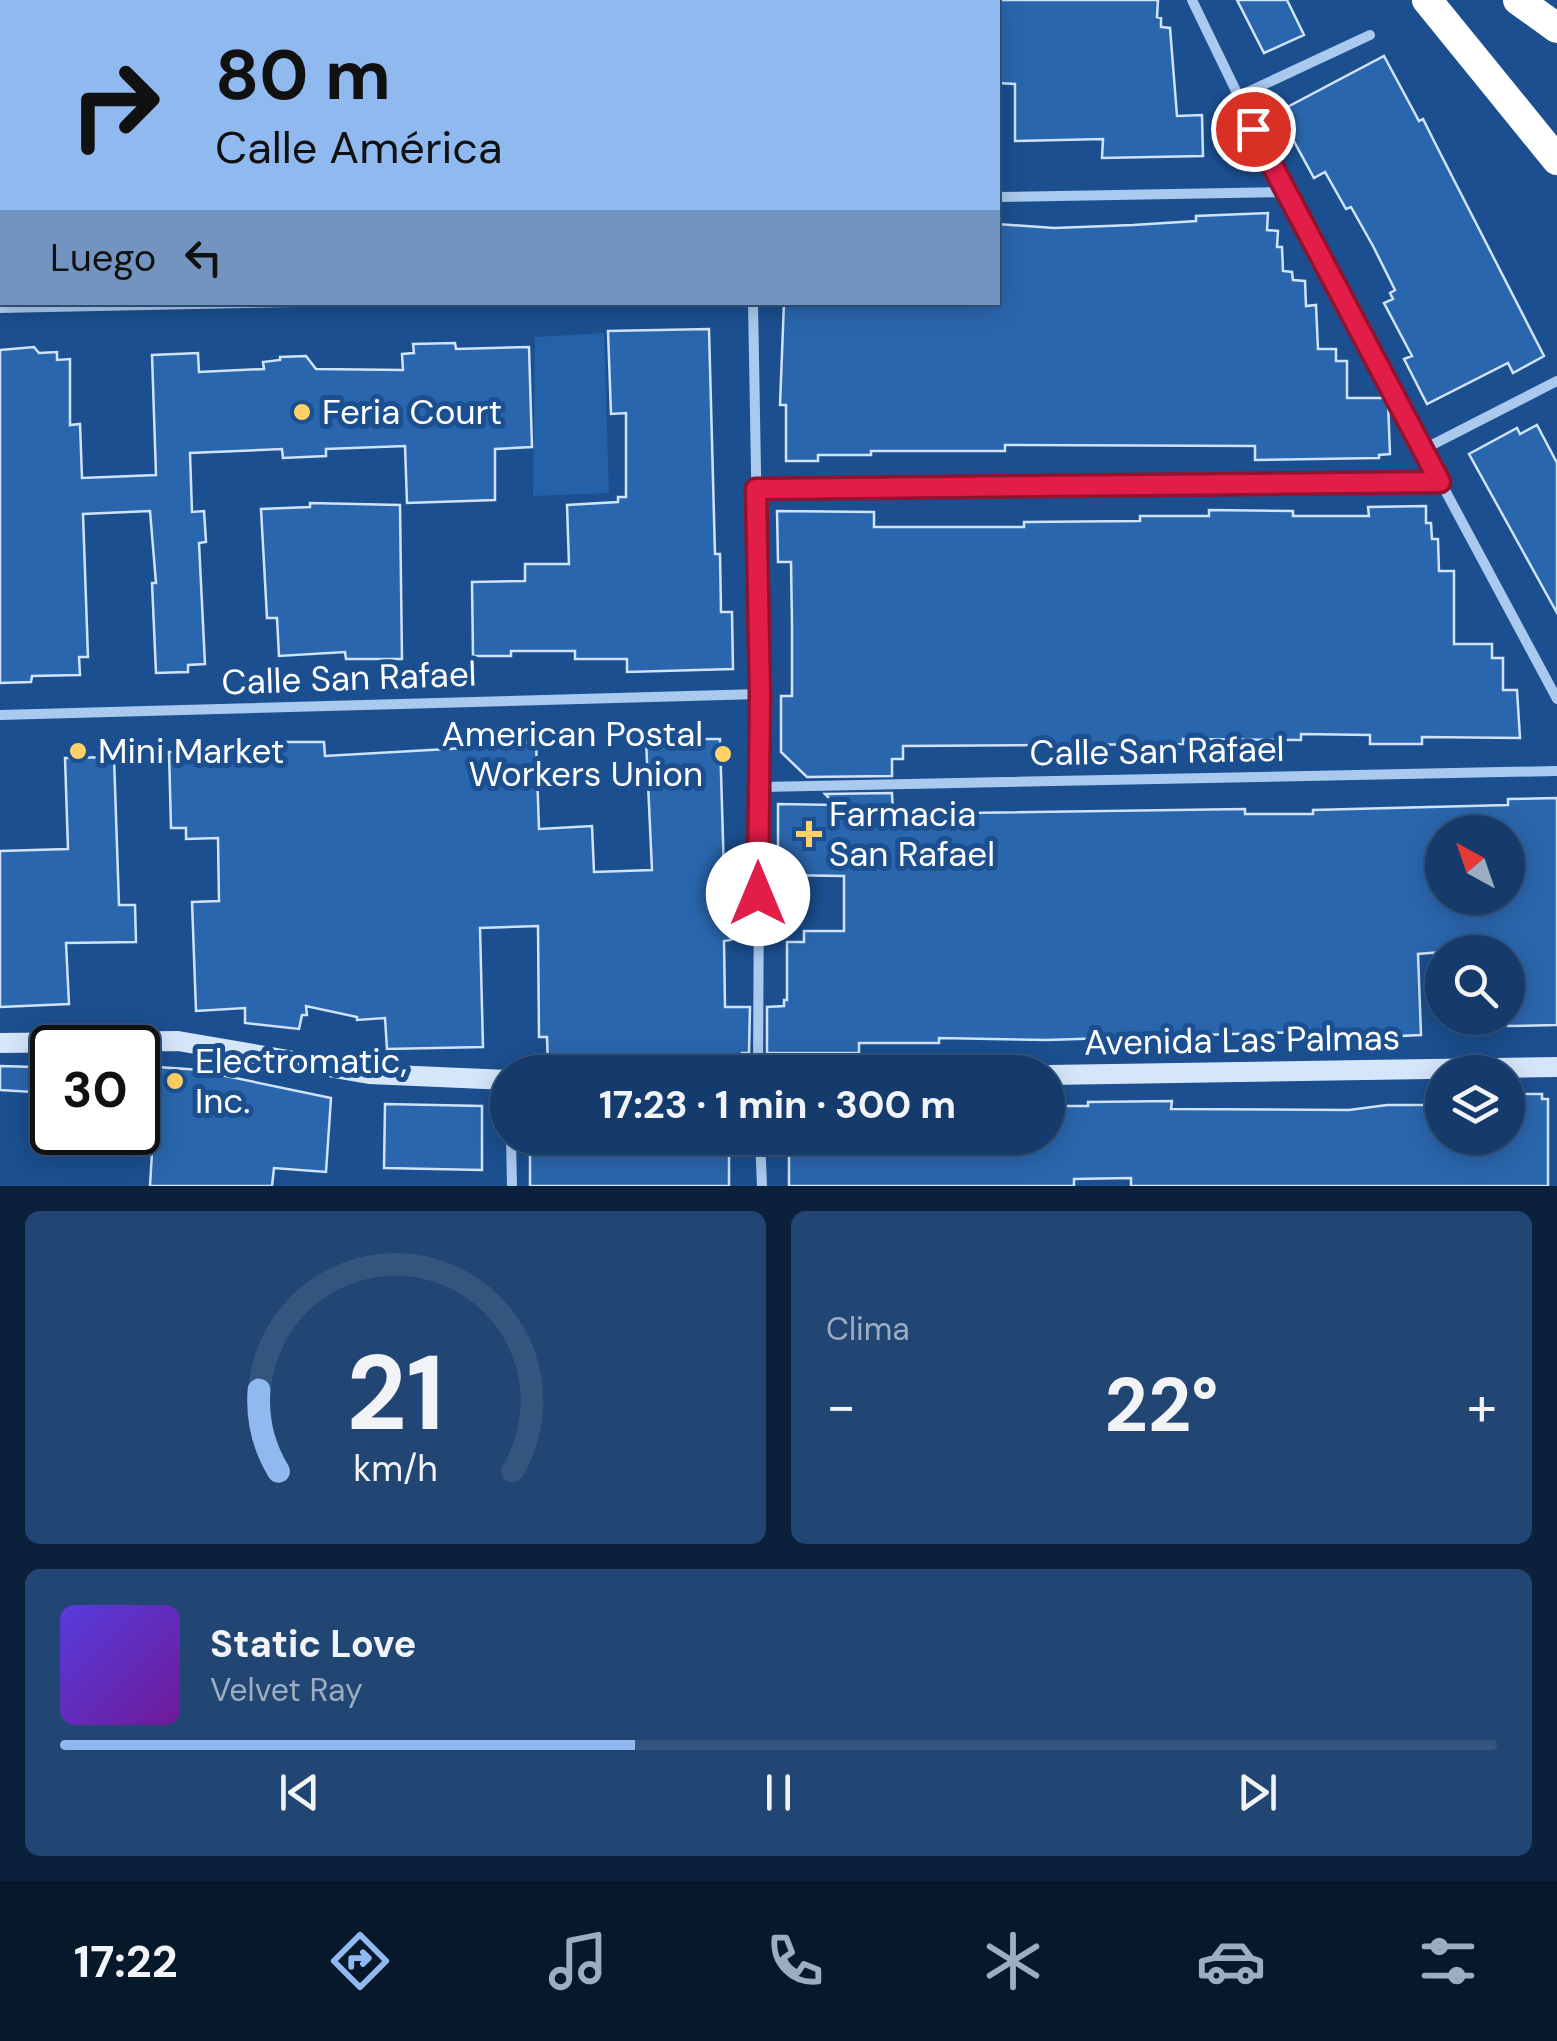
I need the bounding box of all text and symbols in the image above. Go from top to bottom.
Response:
text: 80 m [215,30,391,121]
icon: right [50,40,180,170]
pin [1211,87,1296,172]
icon: arrive [1226,102,1281,157]
text: Calle América [215,118,503,177]
icon: left [176,230,231,285]
text: Luego [50,233,156,283]
place label: Feria Court [322,389,502,435]
marker: Feria Court [291,401,313,423]
street label: Calle San Rafael [221,651,477,705]
place label: American Postal Workers Union [441,711,703,797]
street label: Calle San Rafael [1029,726,1285,776]
place label: Mini Market [98,728,284,774]
marker: Mini Market [67,740,89,762]
marker: American Postal Workers Union [712,743,734,765]
place label: Farmacia San Rafael [829,791,995,877]
north arrow [1425,815,1525,915]
map controls [1425,815,1525,1155]
marker: Farmacia San Rafael [798,823,820,845]
position arrow [706,842,810,946]
button: search [1425,935,1525,1035]
street label: Avenida Las Palmas [1084,1014,1400,1066]
speed limit sign: 30 [30,1025,160,1155]
place label: Electromatic, Inc. [195,1038,407,1124]
button: layers [1425,1055,1525,1155]
marker: Electromatic, Inc. [164,1070,186,1092]
text: 17:23 · 1 min · 300 m [599,1080,956,1130]
text: Clima [826,1308,910,1350]
text: 21 [347,1326,444,1461]
text: 22° [1105,1357,1218,1454]
text: − [826,1370,856,1442]
text: + [1467,1370,1497,1442]
text: km/h [353,1446,438,1492]
text: Static Love [210,1619,416,1669]
text: Velvet Ray [210,1669,363,1711]
icon: previous [272,1765,327,1820]
icon: pause [751,1765,806,1820]
icon: next [1230,1765,1285,1820]
icon: directions [325,1926,395,1996]
icon: music [543,1926,613,1996]
icon: phone [760,1926,830,1996]
icon: climate [978,1926,1048,1996]
icon: car [1196,1926,1266,1996]
icon: filters [1413,1926,1483,1996]
text: 17:22 [74,1932,178,1991]

